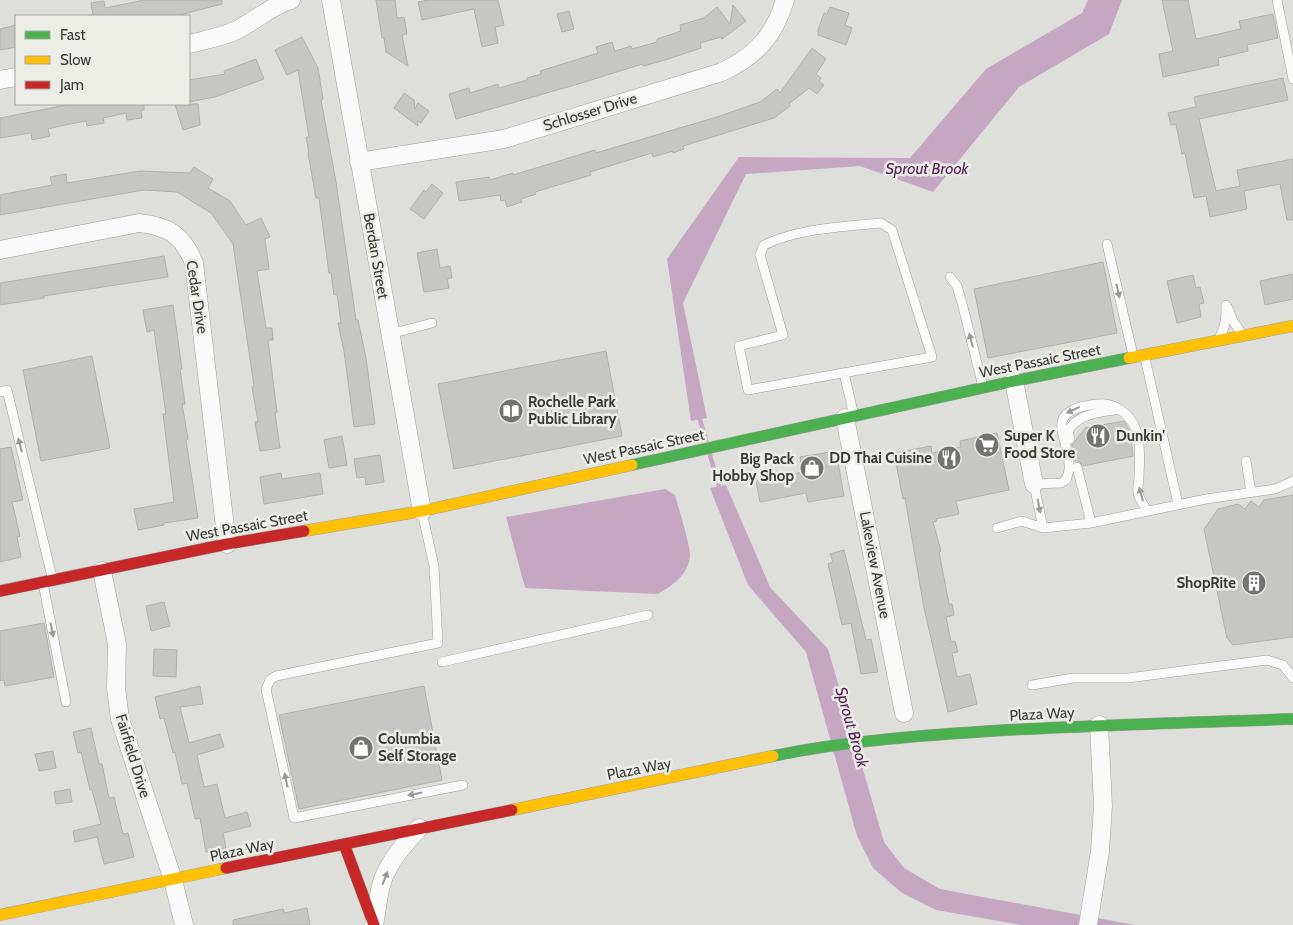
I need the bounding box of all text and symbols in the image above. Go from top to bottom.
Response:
legend [15,15,190,105]
text: Fast [60,26,85,44]
text: Slow [60,51,91,69]
text: Jam [59,76,84,94]
street label: Schlosser Drive [541,89,639,135]
water label: Sprout Brook [886,159,970,178]
street label: Berdan Street [360,212,392,300]
street label: Cedar Drive [182,259,212,335]
one-way arrow [1114,284,1122,299]
one-way arrow [967,333,975,348]
street label: West Passaic Street [978,340,1102,382]
place label: Rochelle Park Public Library [528,393,617,428]
library icon: Rochelle Park Public Library [498,398,524,424]
one-way arrow [1066,407,1080,415]
restaurant icon: Dunkin' [1085,423,1111,449]
street label: West Passaic Street [582,425,706,469]
place label: Super K Food Store [1004,427,1075,462]
place label: Dunkin' [1116,427,1165,445]
supermarket icon: Super K Food Store [974,432,1000,458]
one-way arrow [16,437,24,452]
restaurant icon: DD Thai Cuisine [936,445,962,471]
place label: DD Thai Cuisine [829,449,932,467]
place label: Big Pack Hobby Shop [712,450,795,485]
shop icon: Big Pack Hobby Shop [799,455,825,481]
one-way arrow [1137,486,1145,502]
one-way arrow [1035,498,1043,514]
street label: West Passaic Street [185,506,309,546]
street label: Lakeview Avenue [856,510,894,620]
building icon: ShopRite [1241,570,1267,596]
place label: ShopRite [1177,574,1236,592]
one-way arrow [49,623,57,639]
water label: Sprout Brook [831,685,873,771]
street label: Plaza Way [1009,703,1075,725]
street label: Fairfield Drive [112,712,154,800]
place label: Columbia Self Storage [378,730,457,765]
shop icon: Columbia Self Storage [348,735,374,761]
street label: Plaza Way [605,754,673,784]
one-way arrow [282,773,290,788]
one-way arrow [407,791,423,799]
street label: Plaza Way [208,834,276,866]
one-way arrow [381,870,389,885]

